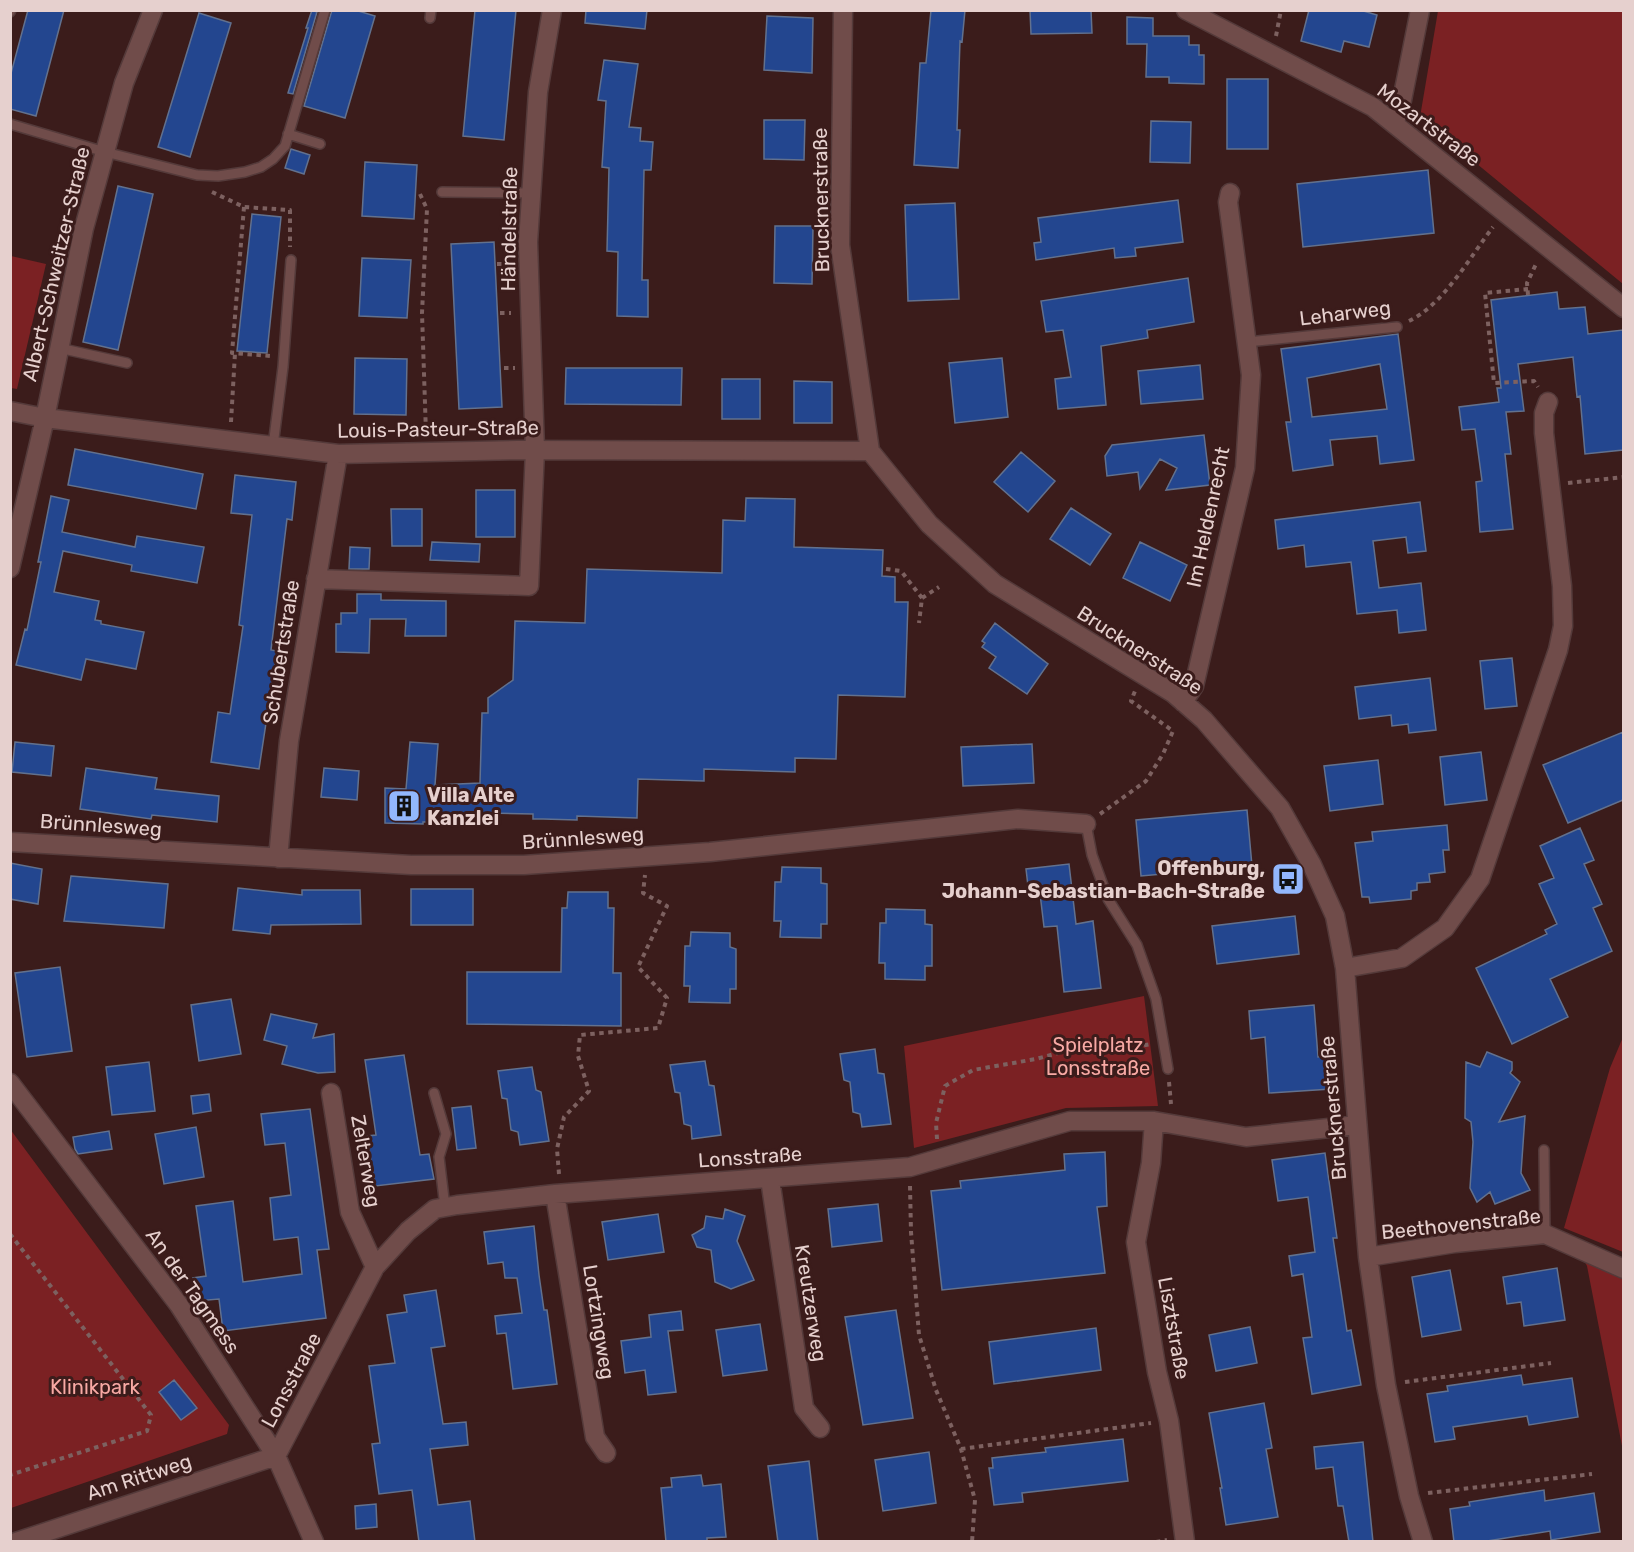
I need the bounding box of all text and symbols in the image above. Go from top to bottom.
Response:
street label: Mozartstraße [1373,78,1485,172]
street label: Brucknerstraße [808,127,834,273]
street label: Albert-Schweitzer-Straße [17,144,95,384]
street label: Händelstraße [496,166,522,292]
street label: Leharweg [1298,295,1392,331]
street label: Louis-Pasteur-Straße [337,415,539,443]
street label: Im Heldenrecht [1181,444,1235,590]
street label: Schubertstraße [258,578,304,726]
street label: Brucknerstraße [1073,601,1207,699]
place label: Villa Alte Kanzlei [427,783,515,830]
building icon: Villa Alte Kanzlei [386,788,422,824]
street label: Brünnlesweg [39,809,163,841]
street label: Brünnlesweg [521,822,645,854]
place label: Offenburg, Johann-Sebastian-Bach-Straße [942,856,1265,903]
bus stop icon: Offenburg, Johann-Sebastian-Bach-Straße [1270,861,1306,897]
park label: Spielplatz Lonsstraße [1046,1033,1150,1080]
street label: Brucknerstraße [1315,1035,1351,1181]
street label: Zelterweg [346,1113,386,1209]
street label: Lonsstraße [697,1141,803,1173]
street label: Beethovenstraße [1380,1204,1542,1244]
street label: An der Tagmess [141,1224,245,1358]
street label: Kreutzerweg [790,1243,832,1363]
street label: Lortzingweg [578,1263,620,1381]
street label: Lisztstraße [1153,1275,1195,1381]
street label: Lonsstraße [256,1328,326,1432]
park label: Klinikpark [50,1375,141,1399]
street label: Am Rittweg [84,1449,194,1505]

